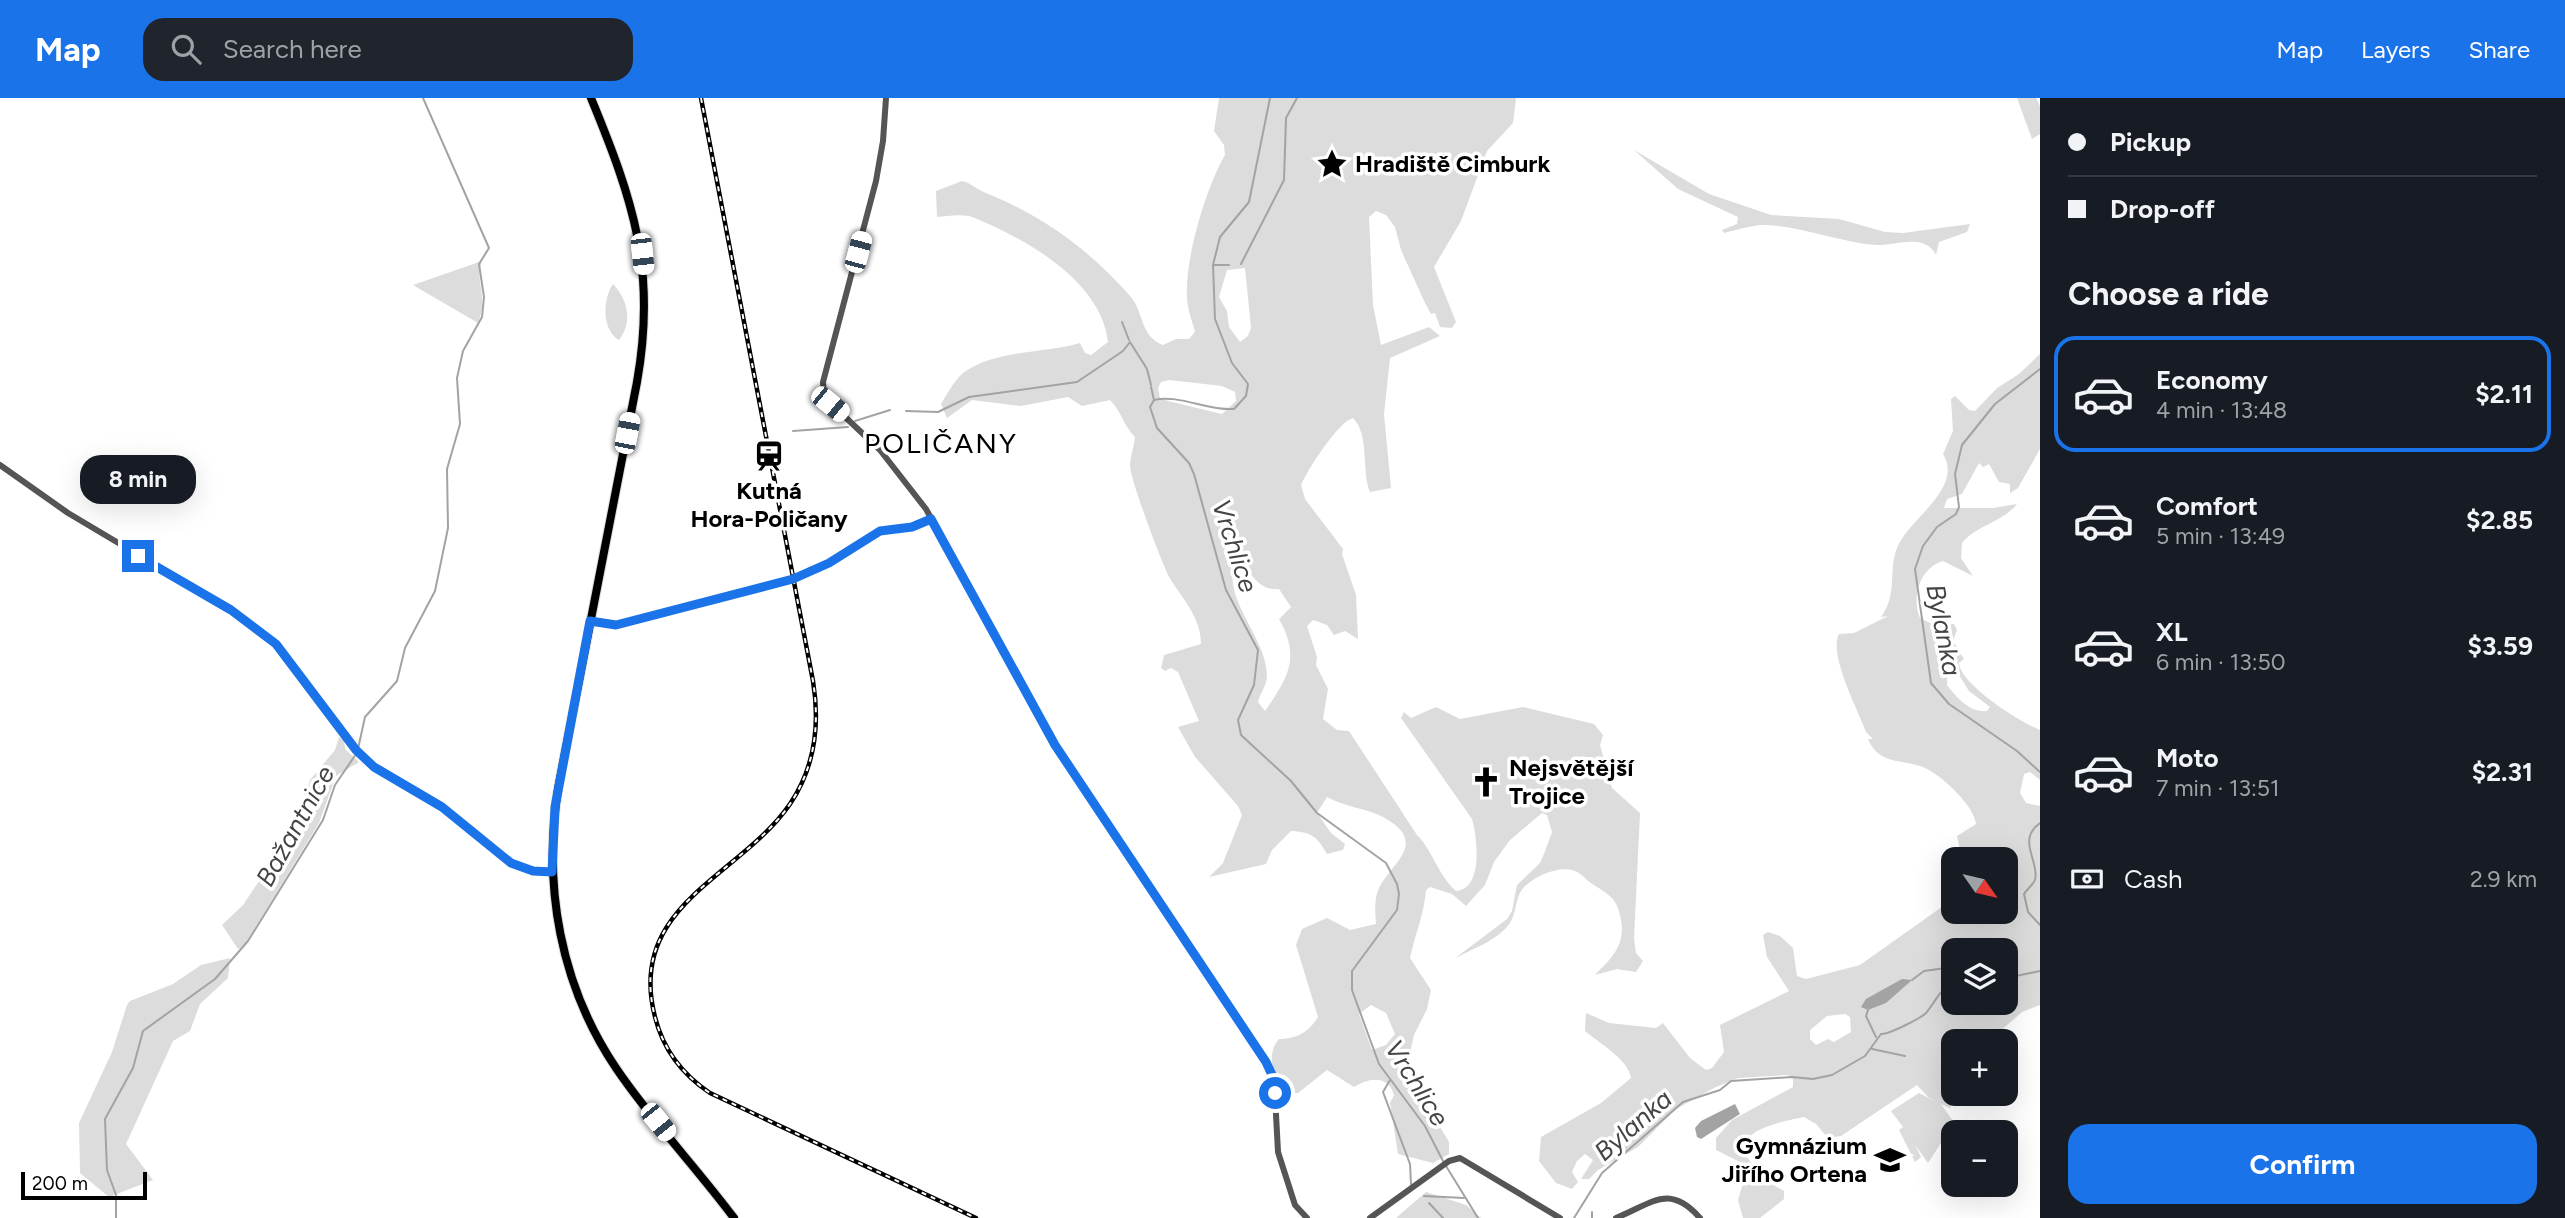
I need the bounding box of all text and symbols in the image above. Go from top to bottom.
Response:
search box [143,18,633,81]
text: Map [35,30,101,69]
icon: search [167,30,205,68]
text: Search here [223,33,362,65]
text: Map [2276,35,2323,64]
text: Layers [2361,35,2430,64]
text: Share [2468,35,2530,64]
text: Pickup [2110,126,2191,158]
place icon: Hradiště Cimburk [1315,147,1349,181]
place label: Hradiště Cimburk [1355,149,1550,178]
text: Drop-off [2110,193,2215,225]
car [843,229,874,275]
car [630,232,655,276]
text: Choose a ride [2068,275,2269,313]
icon: car [2072,363,2135,426]
text: Economy [2156,364,2268,396]
text: $2.11 [2475,378,2533,410]
car [808,383,853,425]
text: 4 min · 13:48 [2156,396,2287,424]
car [613,410,642,456]
district label: POLIČANY [864,426,1018,460]
station icon: Kutná Hora-Poličany [752,439,786,473]
callout: 8 min [80,454,196,504]
text: 8 min [109,465,167,493]
place label: Kutná Hora-Poličany [690,476,848,533]
icon: car [2072,489,2135,552]
text: Comfort [2156,490,2258,522]
water label: Vrchlice [1205,496,1265,596]
text: $2.85 [2466,504,2533,536]
text: 5 min · 13:49 [2156,522,2285,550]
route end [122,540,154,572]
water label: Bylanka [1919,581,1969,679]
icon: car [2072,615,2135,678]
text: XL [2156,616,2188,648]
text: $3.59 [2468,630,2533,662]
text: 6 min · 13:50 [2156,648,2285,676]
icon: car [2072,741,2135,804]
text: Moto [2156,742,2219,774]
place label: Nejsvětější Trojice [1509,753,1635,810]
text: $2.31 [2472,756,2533,788]
water label: Bažantnice [249,760,341,892]
church icon: Nejsvětější Trojice [1469,765,1503,799]
text: 7 min · 13:51 [2156,774,2280,802]
north arrow [1941,847,2018,924]
map controls [1941,847,2018,1197]
icon: cash [2068,860,2106,898]
text: Cash [2124,863,2183,895]
text: 2.9 km [2470,865,2537,893]
button: layers [1941,938,2018,1015]
button: + [1941,1029,2018,1106]
water label: Vrchlice [1378,1034,1456,1132]
route start [1259,1077,1291,1109]
water label: Bylanka [1588,1083,1678,1167]
car [637,1099,680,1145]
button: − [1941,1120,2018,1197]
button: Confirm [2068,1124,2537,1204]
place label: Gymnázium Jiřího Ortena [1722,1131,1867,1188]
school or university icon: Gymnázium Jiřího Ortena [1873,1143,1907,1177]
scale bar [21,1169,147,1201]
text: 200 m [32,1172,88,1195]

